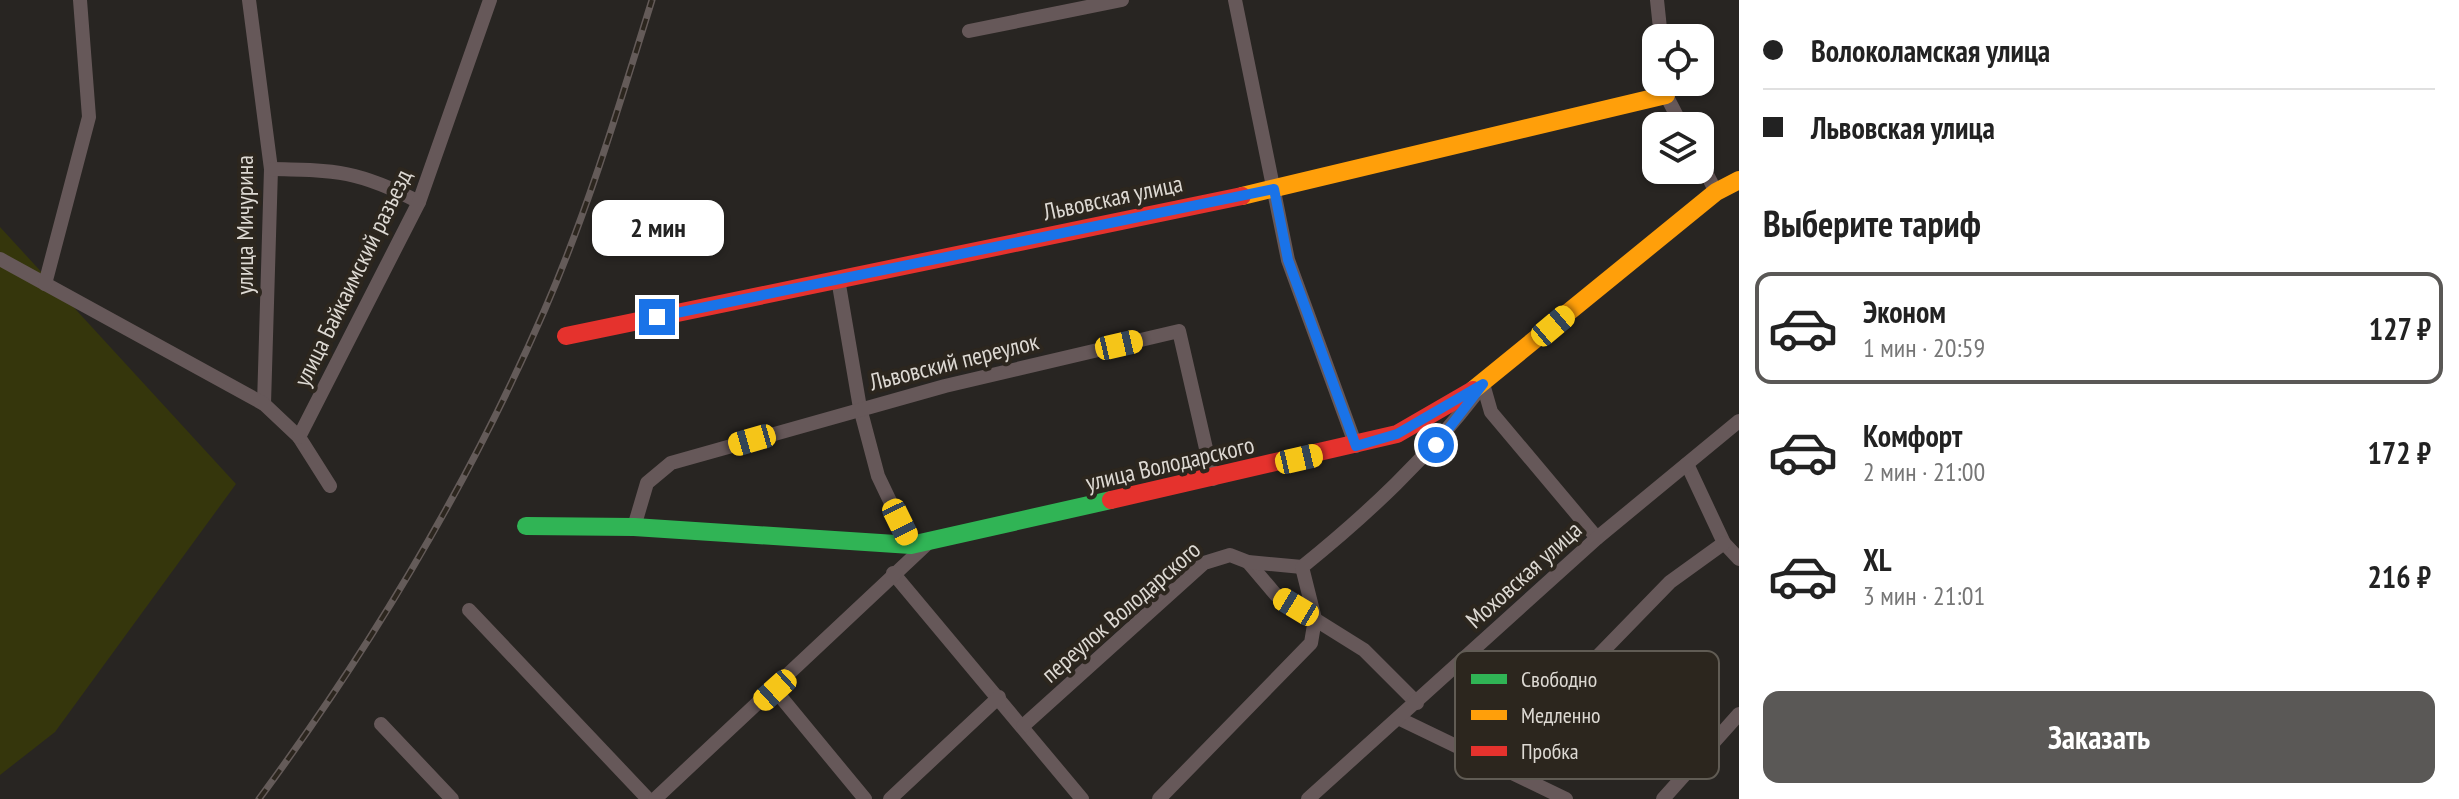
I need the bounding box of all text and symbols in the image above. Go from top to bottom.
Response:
map controls [1642,24,1714,184]
button: locate [1642,24,1714,96]
text: Волоколамская улица [1811,31,2050,70]
text: Львовская улица [1811,108,1995,147]
button: layers [1642,112,1714,184]
street label: улица Мичурина [229,155,260,295]
street label: улица Байкаимский разъезд [286,164,419,392]
street label: Львовская улица [1039,168,1185,228]
text: Выберите тариф [1763,200,1981,247]
callout: 2 мин [591,201,723,257]
text: 2 мин [630,211,686,244]
icon: car [1767,292,1839,364]
text: Эконом [1863,292,1946,331]
route end [639,299,675,335]
car [1527,301,1579,351]
text: 127 ₽ [2369,309,2431,348]
street label: Львовский переулок [865,325,1042,398]
car [1093,328,1145,362]
text: 1 мин · 20:59 [1863,331,1985,364]
icon: car [1767,416,1839,488]
text: Комфорт [1863,416,1962,455]
car [726,422,778,458]
route start [1418,427,1454,463]
street label: улица Володарского [1083,429,1257,498]
text: 172 ₽ [2367,433,2431,472]
car [1273,442,1325,476]
text: 2 мин · 21:00 [1863,455,1985,488]
car [879,495,921,549]
street label: Моховская улица [1459,514,1588,635]
street label: переулок Володарского [1035,534,1207,689]
icon: car [1767,540,1839,612]
text: XL [1863,540,1892,579]
text: 216 ₽ [2367,557,2431,596]
text: 3 мин · 21:01 [1863,579,1985,612]
car [1269,584,1323,630]
legend [1455,651,1719,779]
car [749,665,801,715]
text: Свободно [1521,665,1597,693]
button: Заказать [1763,691,2435,783]
text: Медленно [1521,701,1600,729]
text: Пробка [1521,737,1578,765]

